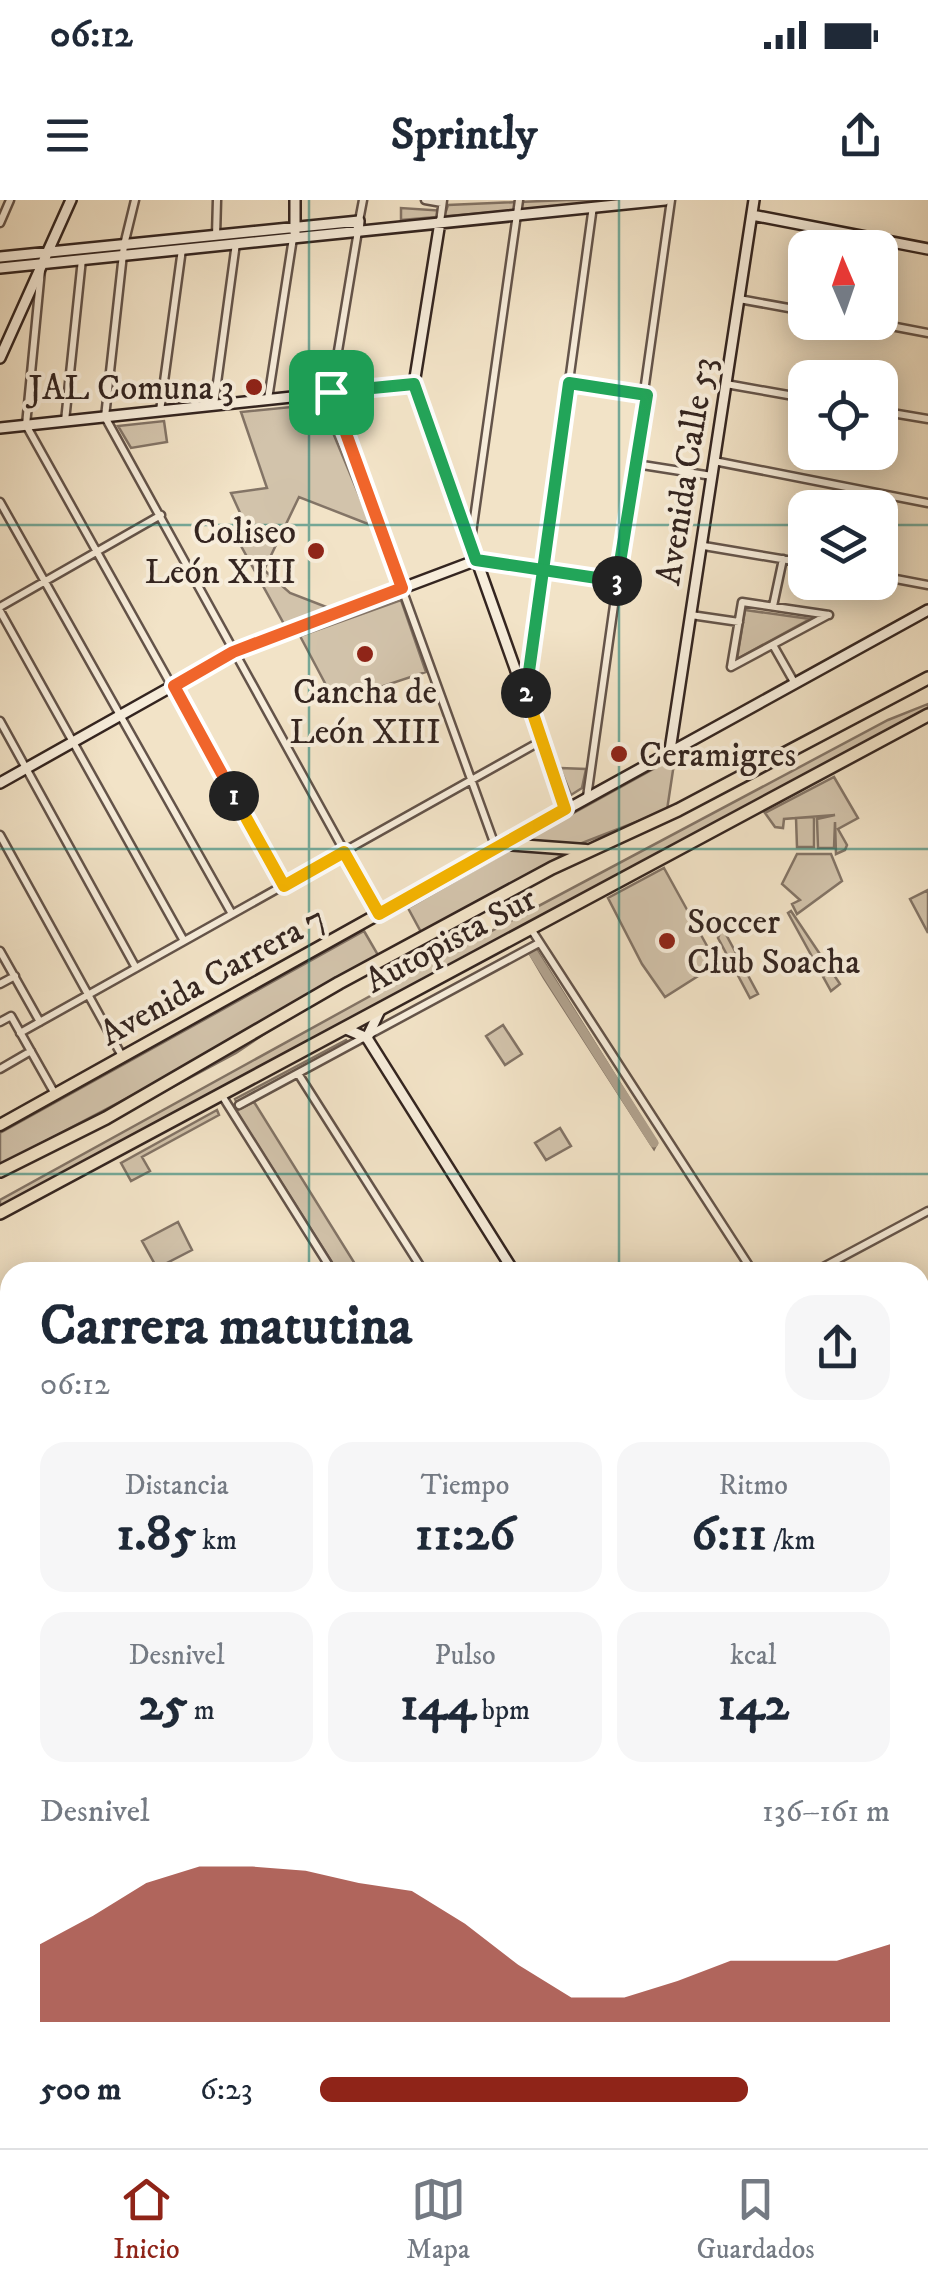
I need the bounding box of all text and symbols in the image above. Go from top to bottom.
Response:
text: 06:12 [50,11,133,59]
text: Sprintly [391,107,537,163]
icon: menu [40,108,95,163]
icon: share [833,108,888,163]
north arrow [788,230,898,340]
map controls [788,230,898,600]
pin [289,350,374,435]
street label: Avenida Calle 53 [647,354,727,588]
button: locate [788,360,898,470]
icon: arrive [304,365,359,420]
place label: JAL Comuna 3 [25,367,234,411]
marker: JAL Comuna 3 [243,376,265,398]
button: layers [788,490,898,600]
place label: Coliseo León XIII [145,511,296,595]
marker: Coliseo León XIII [305,540,327,562]
pin: 3 [592,556,642,606]
text: 3 [612,563,622,598]
marker: Cancha de León XIII [354,643,376,665]
pin: 2 [501,668,551,718]
place label: Cancha de León XIII [289,671,441,755]
text: 2 [519,675,533,710]
place label: Ceramigres [639,734,796,778]
marker: Ceramigres [608,743,630,765]
pin: 1 [209,771,259,821]
text: 1 [229,778,239,813]
street label: Autopista Sur [358,877,544,1004]
street label: Avenida Carrera 7 [93,897,333,1057]
place label: Soccer Club Soacha [687,901,860,985]
marker: Soccer Club Soacha [656,930,678,952]
text: Carrera matutina [40,1293,412,1362]
button: share [785,1295,890,1400]
text: 06:12 [40,1365,110,1405]
text: Distancia [125,1468,229,1503]
text: Tiempo [421,1468,509,1503]
text: Ritmo [719,1468,788,1503]
text: 1.85 [116,1503,196,1566]
text: 11:26 [415,1503,515,1566]
text: 6:11 [691,1503,767,1566]
text: km [196,1523,237,1558]
text: /km [767,1523,815,1558]
text: Desnivel [129,1638,225,1673]
text: Pulso [434,1638,496,1673]
text: kcal [730,1638,776,1673]
text: 25 [139,1673,188,1736]
text: 144 [400,1673,476,1736]
text: 142 [717,1673,789,1736]
text: m [188,1693,215,1728]
text: bpm [476,1693,530,1728]
text: Desnivel [40,1792,150,1832]
text: 136–161 m [762,1792,890,1832]
text: 500 m [40,2070,121,2110]
text: 6:23 [200,2070,253,2110]
tab: Inicio [113,2172,180,2267]
tab: Mapa [406,2172,470,2267]
tab: Guardados [697,2172,815,2267]

